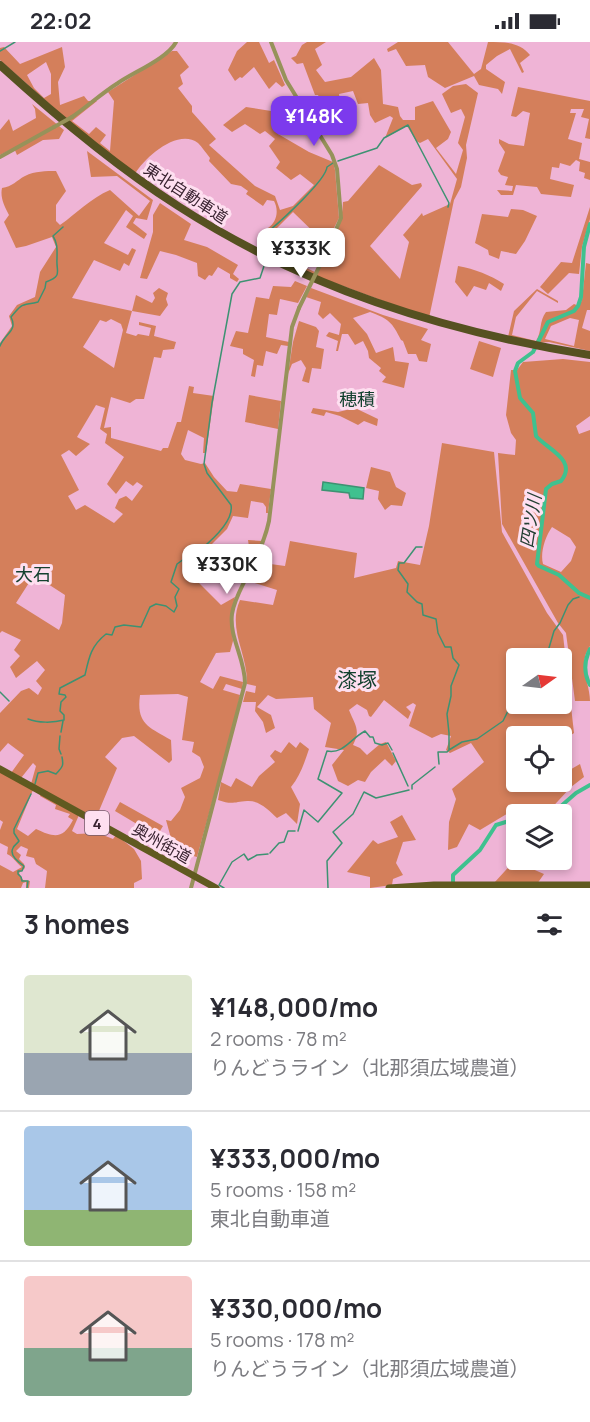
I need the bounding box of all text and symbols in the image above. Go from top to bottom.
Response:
text: 22:02 [30,6,91,36]
pin: ¥148K [272,96,356,147]
text: ¥148K [285,102,343,129]
street label: 東北自動車道 [140,158,232,228]
pin: ¥333K [259,228,343,279]
text: ¥333K [271,234,331,261]
district label: 穂積 [339,387,375,411]
water label: 四ツ川 [514,490,546,550]
pin: ¥330K [185,544,269,595]
text: ¥330K [196,550,258,577]
district label: 大石 [15,562,51,586]
north arrow [506,648,572,714]
map controls [506,648,572,870]
district label: 漆塚 [337,666,377,693]
button: locate [506,726,572,792]
button: layers [506,804,572,870]
road number: 4 [85,811,109,835]
street label: 奥州街道 [129,818,195,868]
text: 3 homes [24,906,130,942]
icon: filters [533,908,566,941]
text: ¥148,000/mo [210,989,378,1025]
icon: home [72,999,144,1071]
text: 2 rooms · 78 m² [210,1025,347,1052]
text: りんどうライン（北那須広域農道） [210,1054,529,1081]
text: ¥333,000/mo [210,1140,380,1176]
icon: home [72,1150,144,1222]
text: 5 rooms · 158 m² [210,1176,356,1203]
text: 東北自動車道 [210,1205,330,1232]
text: ¥330,000/mo [210,1290,382,1326]
icon: home [72,1300,144,1372]
text: 5 rooms · 178 m² [210,1326,355,1353]
text: りんどうライン（北那須広域農道） [210,1355,529,1382]

